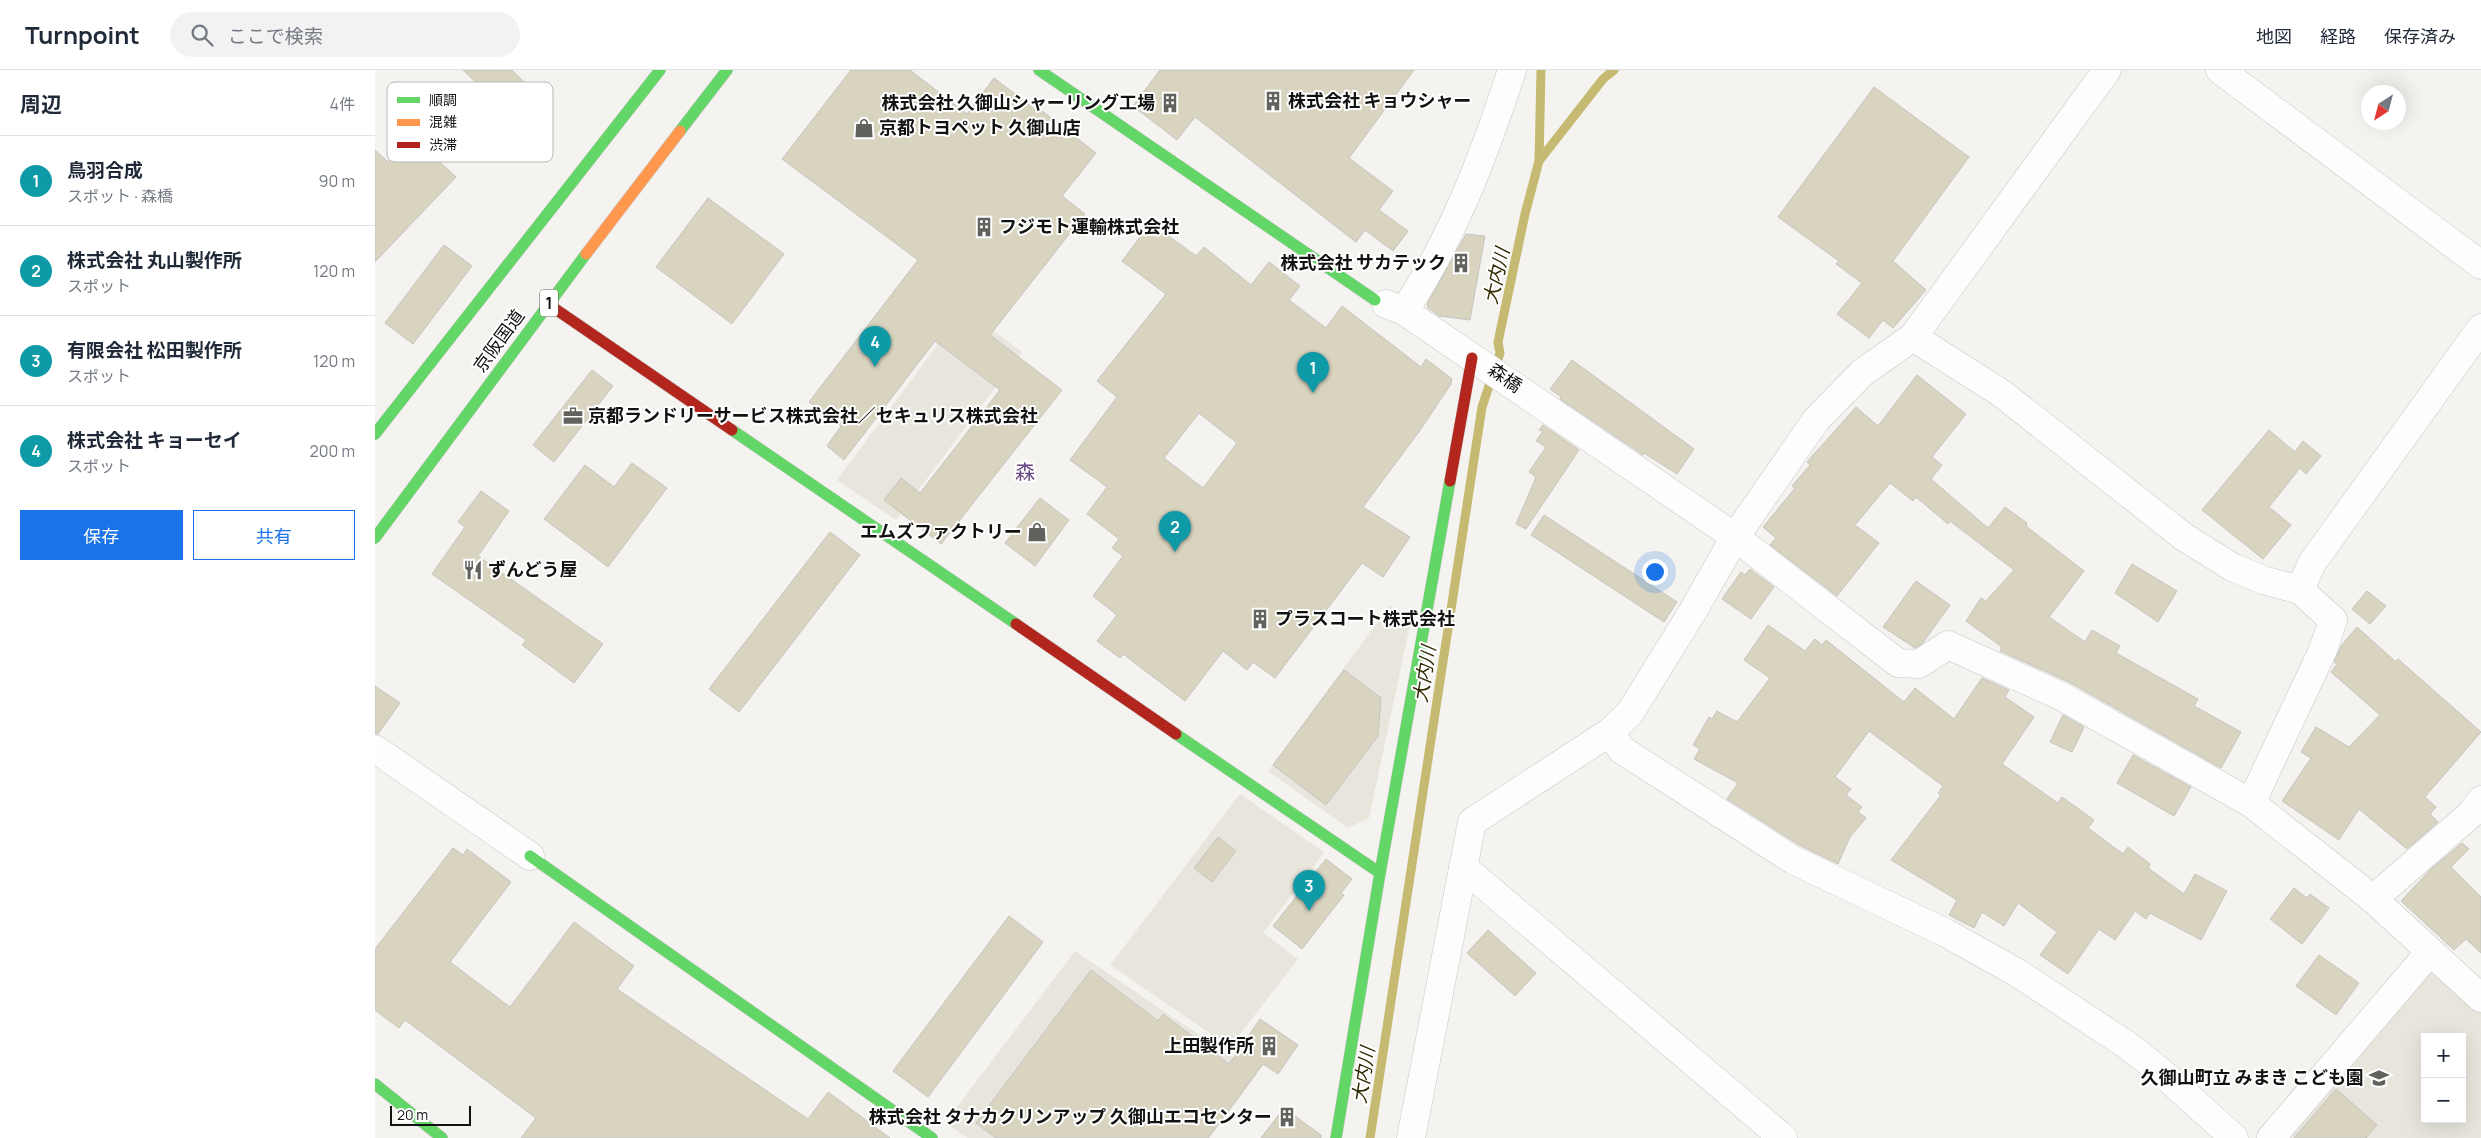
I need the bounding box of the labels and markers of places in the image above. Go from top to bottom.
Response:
place label: 株式会社 キョウシャー [1288,88,1472,112]
place label: 株式会社 久御山シャーリング工場 [881,90,1155,114]
building icon: 株式会社 キョウシャー [1262,90,1284,112]
building icon: 株式会社 久御山シャーリング工場 [1159,92,1181,114]
place label: 京都トヨペット 久御山店 [879,115,1081,139]
shop icon: 京都トヨペット 久御山店 [853,117,875,139]
place label: フジモト運輸株式会社 [999,214,1179,238]
building icon: フジモト運輸株式会社 [973,216,995,238]
place label: 株式会社 サカテック [1280,250,1446,274]
building icon: 株式会社 サカテック [1450,252,1472,274]
pin: 4 [859,326,891,367]
pin: 1 [1297,352,1329,393]
place label: 京都ランドリーサービス株式会社／セキュリス株式会社 [588,403,1038,427]
office icon: 京都ランドリーサービス株式会社／セキュリス株式会社 [562,405,584,427]
pin: 2 [1159,511,1191,552]
place label: エムズファクトリー [860,519,1022,543]
shop icon: エムズファクトリー [1026,521,1048,543]
place label: ずんどう屋 [488,557,577,581]
restaurant icon: ずんどう屋 [462,559,484,581]
place label: プラスコート株式会社 [1275,606,1455,630]
building icon: プラスコート株式会社 [1249,608,1271,630]
pin: 3 [1293,870,1325,911]
place label: 上田製作所 [1164,1033,1254,1057]
building icon: 上田製作所 [1258,1035,1280,1057]
place label: 久御山町立 みまき こども園 [2141,1065,2364,1089]
school or university icon: 久御山町立 みまき こども園 [2368,1067,2390,1089]
place label: 株式会社 タナカクリンアップ 久御山エコセンター [869,1104,1272,1128]
building icon: 株式会社 タナカクリンアップ 久御山エコセンター [1276,1106,1298,1128]

